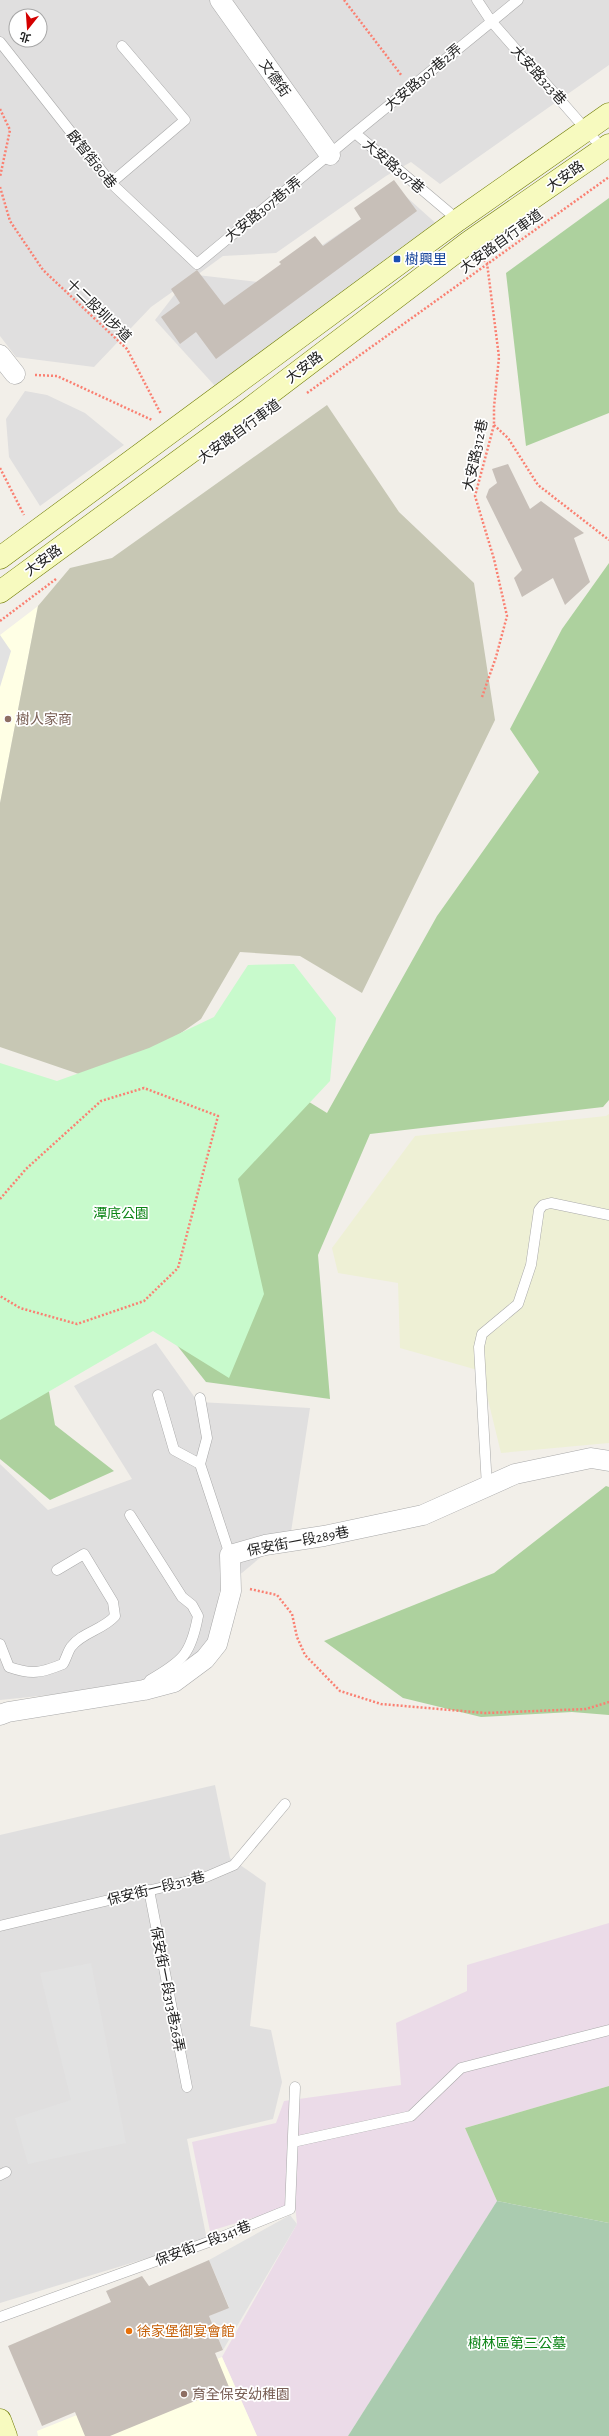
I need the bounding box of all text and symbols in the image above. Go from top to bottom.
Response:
north arrow [8,8,48,48]
text: 北 [18,30,32,44]
street label: 大安路307巷2弄 [382,41,465,114]
street label: 大安路323巷 [508,43,569,108]
street label: 文德街 [256,56,294,100]
street label: 啟智街80巷 [64,127,120,191]
street label: 大安路307巷 [360,137,427,196]
street label: 大安路 [544,158,587,195]
street label: 大安路307巷1弄 [222,174,304,245]
street label: 大安路自行車道 [457,207,545,276]
place label: 樹興里 [405,251,447,267]
marker: 樹興里 [392,254,402,264]
street label: 十二股圳步道 [63,276,134,345]
street label: 大安路 [283,349,326,386]
street label: 大安路自行車道 [195,397,283,466]
street label: 大安路312巷 [461,418,490,492]
street label: 大安路 [22,542,65,579]
place label: 樹人家商 [16,711,72,727]
marker: 樹人家商 [3,714,13,724]
park label: 潭底公園 [93,1206,149,1221]
street label: 保安街一段289巷 [246,1524,350,1559]
street label: 保安街一段313巷 [106,1869,207,1908]
street label: 保安街一段313巷26弄 [148,1925,187,2053]
street label: 保安街一段341巷 [153,2218,253,2269]
place label: 徐家堡御宴會館 [137,2323,235,2339]
marker: 徐家堡御宴會館 [124,2326,134,2336]
park label: 樹林區第三公墓 [468,2335,566,2351]
place label: 育全保安幼稚園 [192,2387,290,2402]
marker: 育全保安幼稚園 [179,2389,189,2399]

